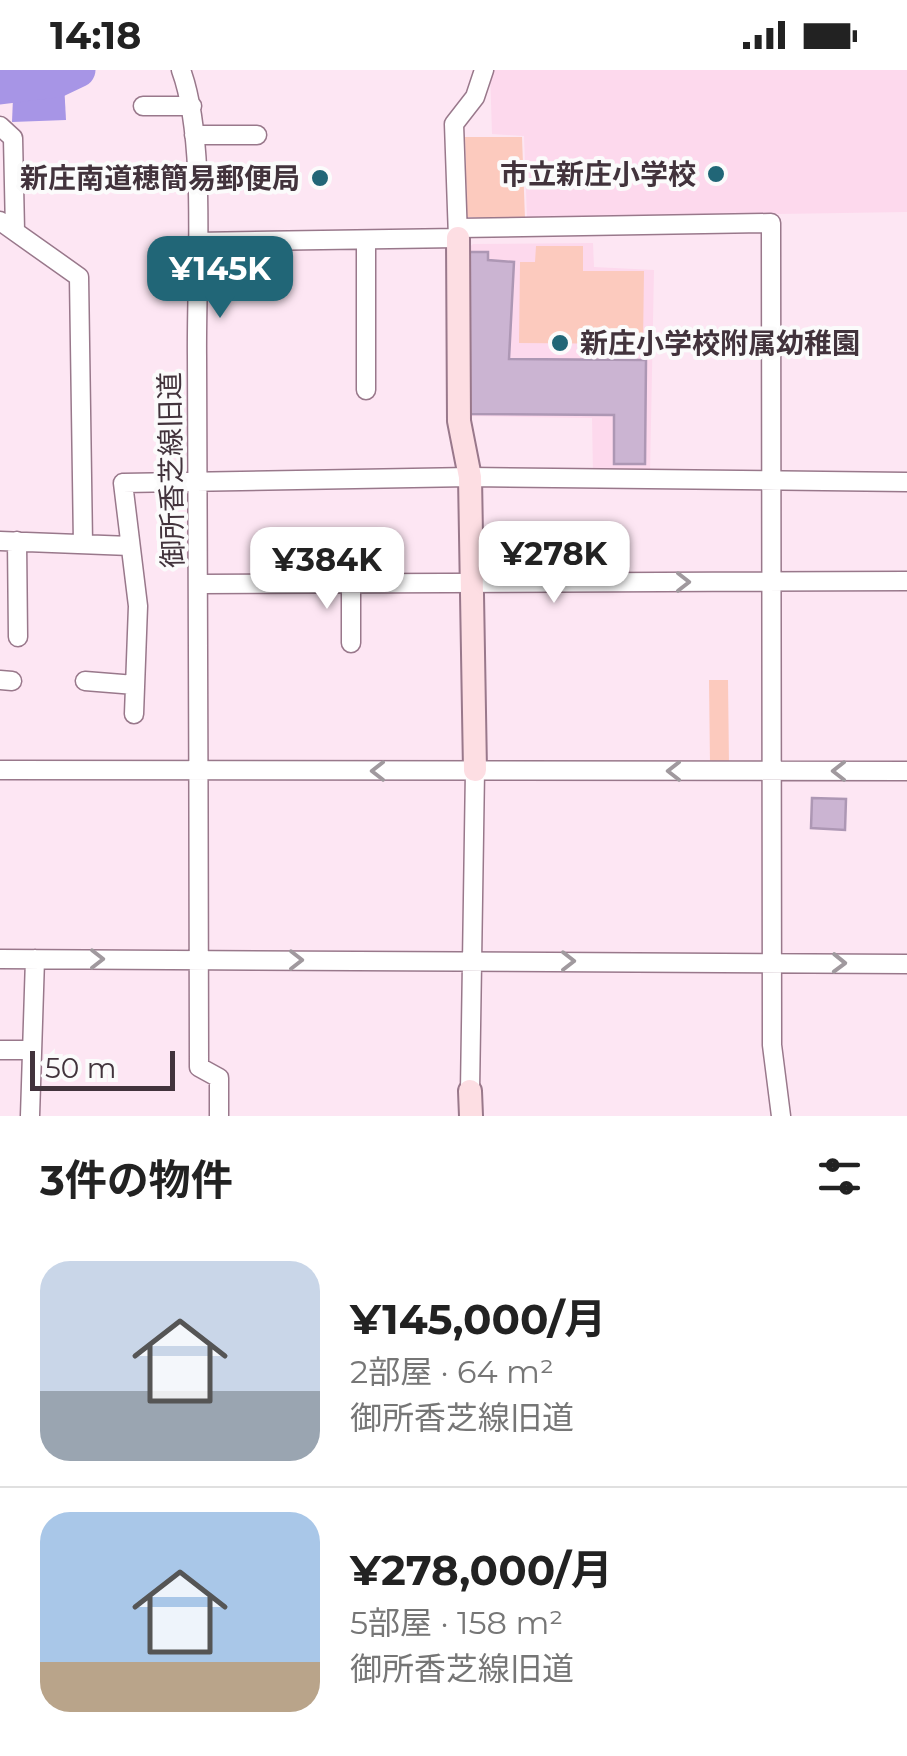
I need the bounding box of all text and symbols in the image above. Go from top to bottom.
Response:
text: 14:18 [50,12,141,59]
place label: 市立新庄小学校 [500,157,696,191]
place label: 新庄南道穂簡易郵便局 [20,161,300,195]
marker: 市立新庄小学校 [705,163,727,185]
marker: 新庄南道穂簡易郵便局 [309,167,331,189]
pin: ¥145K [150,236,290,321]
text: ¥145K [169,249,271,288]
place label: 新庄小学校附属幼稚園 [580,326,860,360]
marker: 新庄小学校附属幼稚園 [549,332,571,354]
street label: 御所香芝線旧道 [152,372,190,568]
pin: ¥278K [484,521,624,606]
pin: ¥384K [257,527,397,612]
text: ¥278K [501,534,607,573]
text: ¥384K [272,540,382,579]
one-way arrow [676,571,692,593]
one-way arrow [369,760,384,782]
one-way arrow [666,760,682,782]
one-way arrow [831,760,846,782]
one-way arrow [90,948,106,970]
one-way arrow [288,949,304,971]
one-way arrow [562,950,577,972]
one-way arrow [832,952,848,974]
scale bar [30,1046,175,1090]
text: 50 m [45,1051,116,1085]
icon: filters [812,1149,867,1204]
text: 3件の物件 [40,1154,233,1206]
text: ¥145,000/月 [350,1293,606,1345]
icon: home [120,1301,240,1421]
text: 2部屋 · 64 m² [350,1352,554,1391]
text: 御所香芝線旧道 [350,1398,574,1437]
text: ¥278,000/月 [350,1544,613,1596]
icon: home [120,1552,240,1672]
text: 5部屋 · 158 m² [350,1603,563,1642]
text: 御所香芝線旧道 [350,1649,574,1688]

